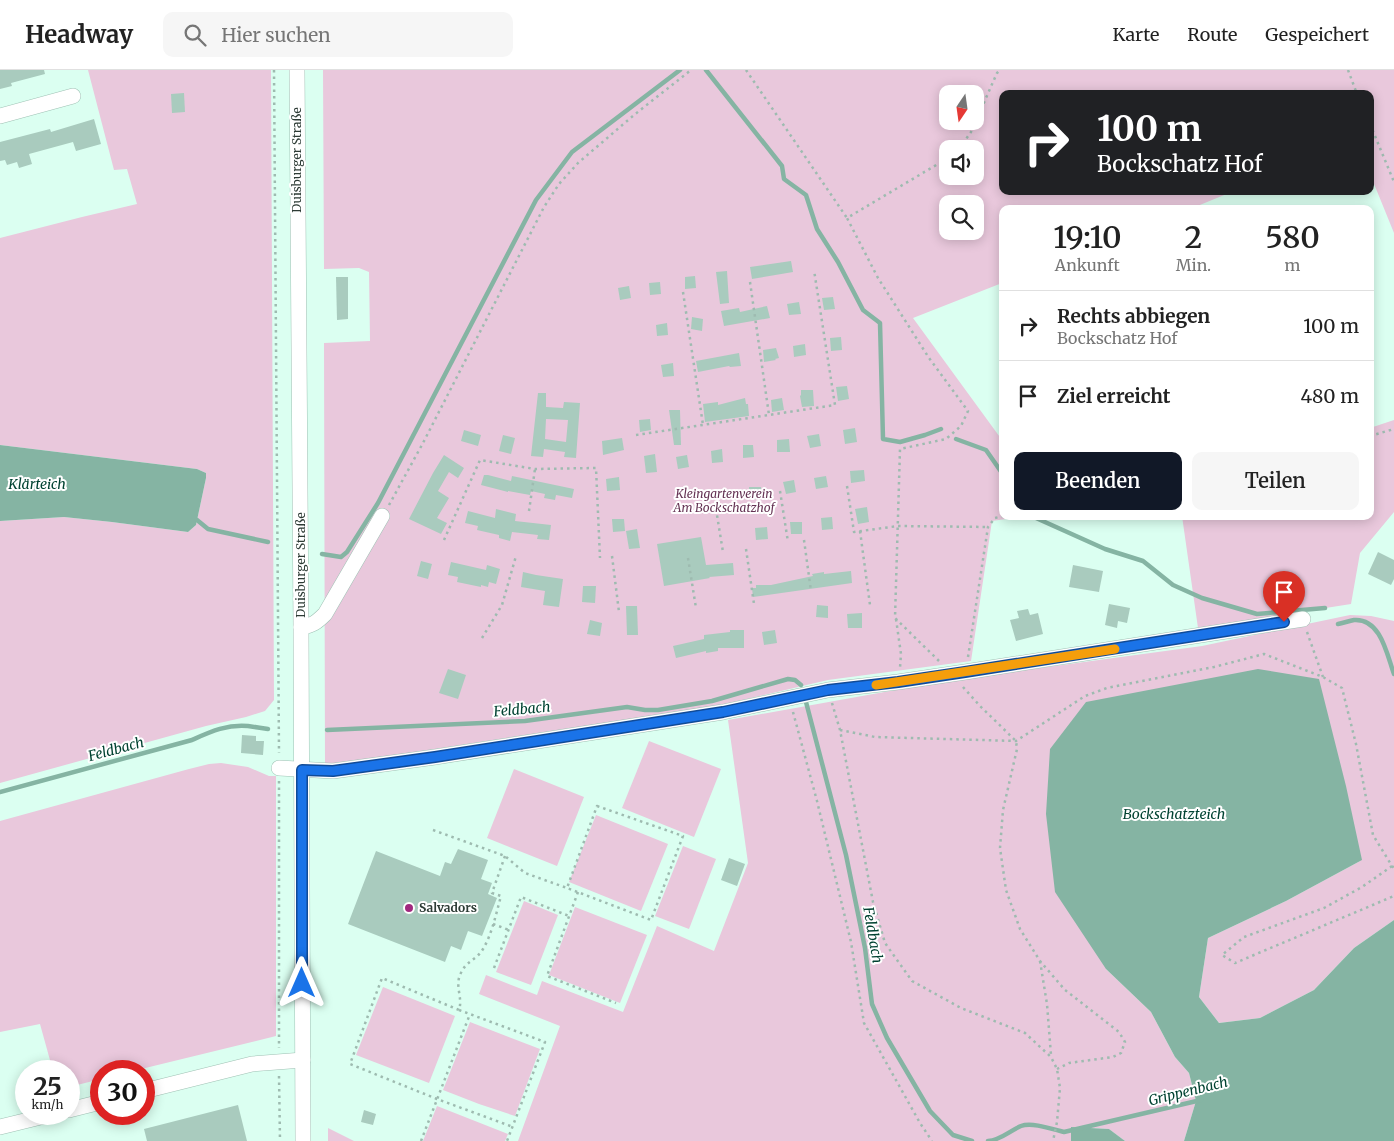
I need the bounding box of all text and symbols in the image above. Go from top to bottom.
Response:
search box [163,12,513,57]
text: Headway [25,19,133,50]
icon: search [181,21,209,49]
text: Hier suchen [221,23,331,47]
text: Karte [1113,23,1159,46]
text: Route [1187,23,1237,46]
text: Gespeichert [1265,23,1369,46]
north arrow [939,85,984,130]
map controls [939,85,984,240]
street label: Duisburger Straße [289,107,304,213]
text: 100 m [1097,107,1202,151]
icon: right [1014,110,1079,175]
button: sound [939,140,984,185]
text: Bockschatz Hof [1097,150,1262,178]
button: search [939,195,984,240]
text: 19:10 [1053,218,1122,256]
text: 2 [1185,218,1202,256]
text: 580 [1265,218,1320,256]
text: Ankunft [1055,255,1120,275]
text: Min. [1176,255,1211,275]
text: m [1285,255,1300,275]
text: Rechts abbiegen [1057,304,1210,328]
icon: right [1014,312,1042,340]
text: 100 m [1303,314,1359,338]
text: Bockschatz Hof [1057,328,1177,348]
icon: arrive [1014,382,1042,410]
text: Ziel erreicht [1057,384,1170,408]
text: 480 m [1300,384,1359,408]
button: Beenden [1014,452,1182,510]
button: Teilen [1192,452,1359,510]
water label: Klärteich [7,475,66,493]
park label: Kleingartenverein Am Bockschatzhof [672,486,776,515]
street label: Duisburger Straße [293,512,308,618]
pin [1263,571,1305,622]
icon: arrive [1270,578,1298,606]
water label: Feldbach [492,698,551,721]
water label: Feldbach [85,733,146,765]
water label: Bockschatzteich [1123,805,1225,823]
place label: Salvadors [419,900,477,915]
marker: Salvadors [403,902,415,914]
water label: Feldbach [859,904,887,965]
position arrow [275,956,327,1008]
speed limit sign: 30 [90,1060,155,1125]
text: 25 [33,1070,62,1102]
water label: Grippenbach [1147,1072,1229,1110]
text: km/h [32,1097,63,1112]

